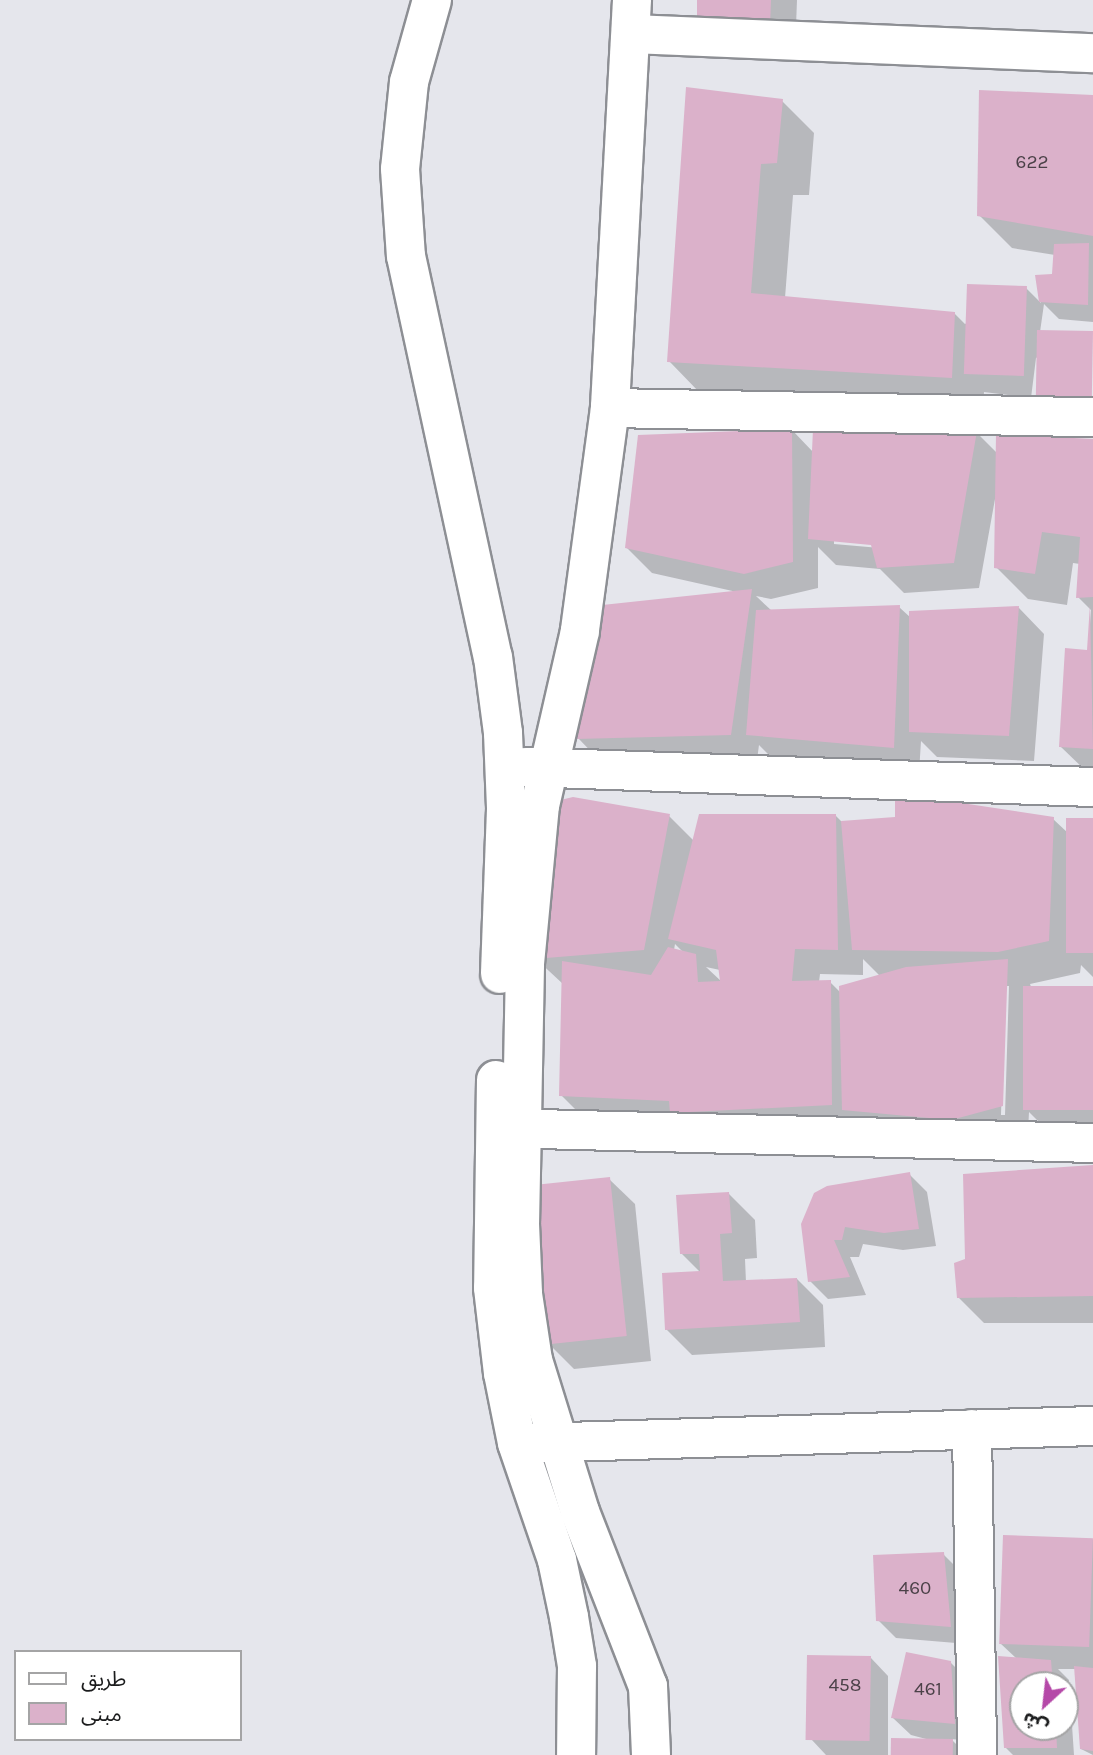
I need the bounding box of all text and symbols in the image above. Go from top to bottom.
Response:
house number: 622 [1016,152,1048,174]
house number: 460 [899,1578,931,1600]
legend [14,1650,242,1741]
text: طريق [81,1667,126,1691]
north arrow [1009,1671,1079,1741]
house number: 458 [828,1675,862,1697]
house number: 461 [914,1679,942,1701]
text: مبنى [81,1702,122,1726]
text: ش [1019,1707,1052,1739]

